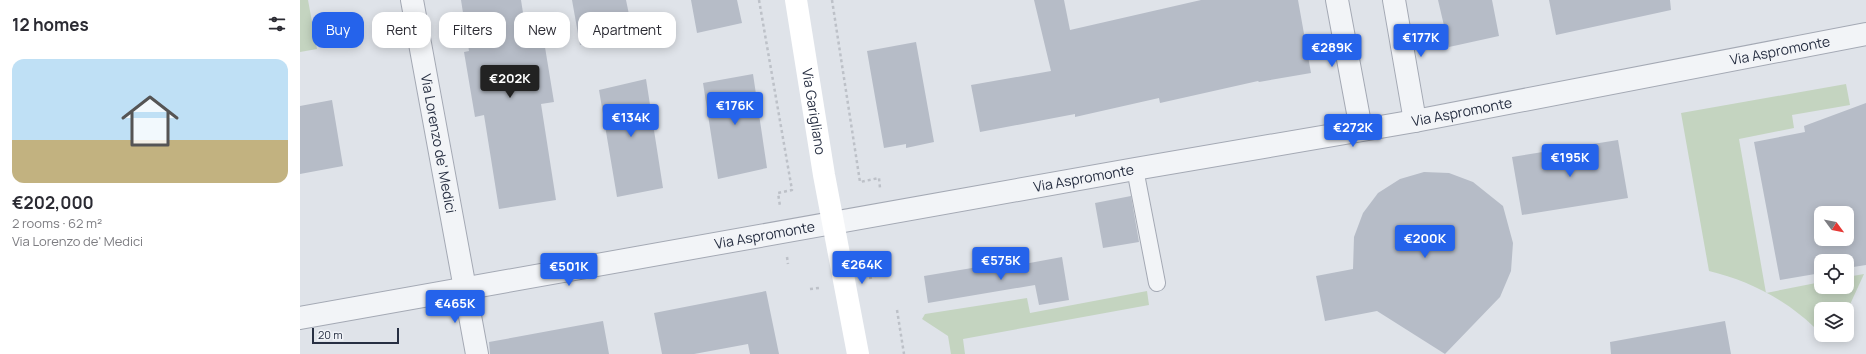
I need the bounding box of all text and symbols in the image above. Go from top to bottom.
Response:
chip: Buy [312,12,364,48]
chip: Rent [372,12,431,48]
chip: Filters [439,12,506,48]
chip: New [514,12,570,48]
chip: Apartment [578,12,676,48]
text: 12 homes [12,13,89,36]
icon: filters [266,13,288,35]
pin: €177K [1393,24,1449,58]
text: €177K [1403,28,1439,46]
street label: Via Aspromonte [1728,31,1832,69]
pin: €289K [1304,34,1360,68]
text: €289K [1311,38,1353,56]
pin: €202K [482,65,538,99]
street label: Via Garigliano [798,67,831,156]
text: €202K [489,69,531,87]
street label: Via Lorenzo de' Medici [417,72,461,215]
icon: home [114,85,186,157]
pin: €176K [707,92,763,126]
street label: Via Aspromonte [1410,93,1514,130]
text: €176K [716,96,754,114]
pin: €134K [603,104,659,138]
text: €134K [612,108,650,126]
pin: €272K [1325,114,1381,148]
text: €272K [1333,118,1373,136]
pin: €195K [1542,144,1598,178]
text: €195K [1551,148,1589,166]
street label: Via Aspromonte [1032,159,1135,196]
text: €202,000 [12,191,94,214]
north arrow [1814,206,1854,246]
map controls [1814,206,1854,342]
text: 2 rooms · 62 m² [12,214,102,232]
street label: Via Aspromonte [713,216,816,253]
pin: €200K [1397,225,1453,259]
text: €200K [1404,229,1446,247]
text: Via Lorenzo de' Medici [12,232,143,250]
pin: €575K [973,247,1029,281]
pin: €264K [834,251,890,285]
text: €575K [981,251,1021,269]
pin: €501K [541,253,597,287]
button: locate [1814,254,1854,294]
text: €264K [841,255,883,273]
text: €501K [549,257,589,275]
pin: €465K [427,290,483,324]
text: €465K [435,294,475,312]
button: layers [1814,302,1854,342]
scale bar [312,326,399,345]
text: 20 m [318,327,343,342]

